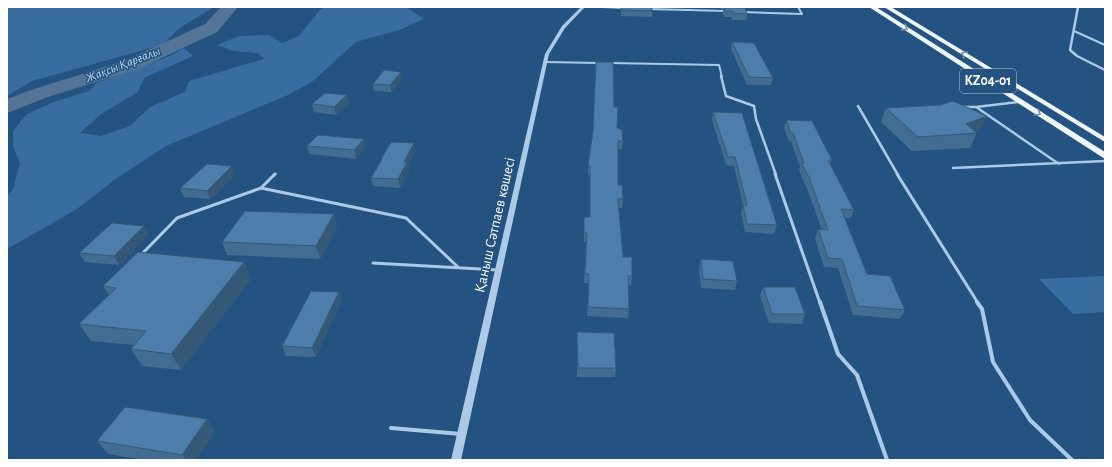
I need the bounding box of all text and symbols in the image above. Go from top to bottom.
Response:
one-way arrow [901,23,908,30]
water label: Жақсы Қарғалы [84,45,162,85]
one-way arrow [961,52,968,59]
road number: KZ04-01 [960,69,1016,93]
one-way arrow [1034,108,1041,116]
street label: Қаныш Сәтпаев көшесі [472,156,518,294]

